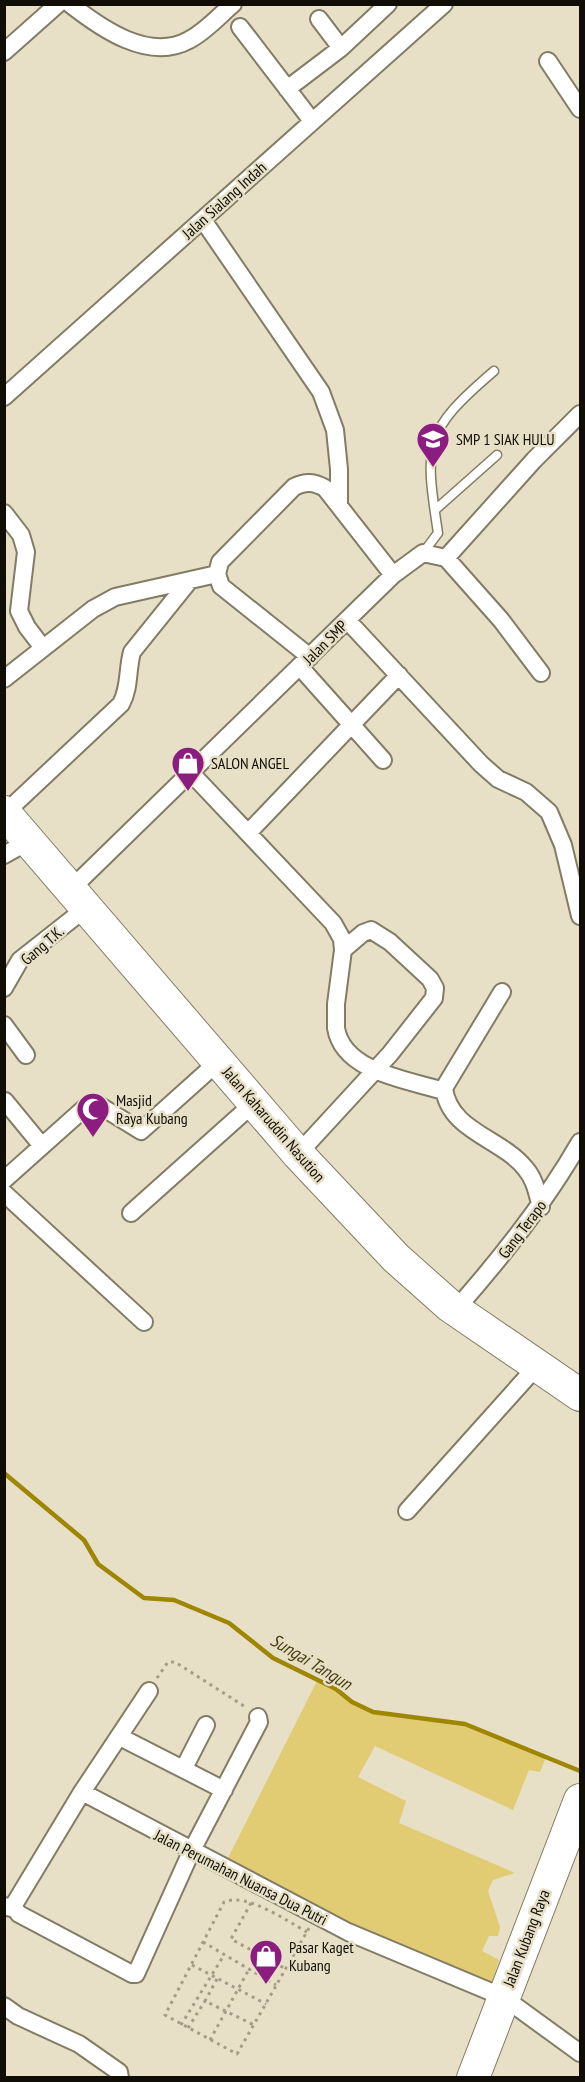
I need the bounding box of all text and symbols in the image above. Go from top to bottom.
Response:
street label: Jalan Sialang Indah [177,157,270,244]
school or university icon: SMP 1 SIAK HULU [415,421,451,468]
place label: SMP 1 SIAK HULU [456,429,555,449]
street label: Jalan SMP [298,615,352,669]
shop icon: SALON ANGEL [170,745,206,792]
place label: SALON ANGEL [211,753,289,773]
street label: Gang T.K. [16,921,68,969]
street label: Jalan Kaharuddin Nasution [218,1061,330,1186]
place label: Masjid Raya Kubang [116,1090,188,1128]
mosque icon: Masjid Raya Kubang [75,1091,111,1138]
street label: Gang Terapo [494,1196,550,1262]
water label: Sungai Tangun [266,1628,357,1695]
street label: Jalan Perumahan Nuansa Dua Putri [150,1824,331,1929]
street label: Jalan Kubang Raya [498,1887,554,1990]
place label: Pasar Kaget Kubang [289,1937,354,1975]
shop icon: Pasar Kaget Kubang [248,1938,284,1985]

